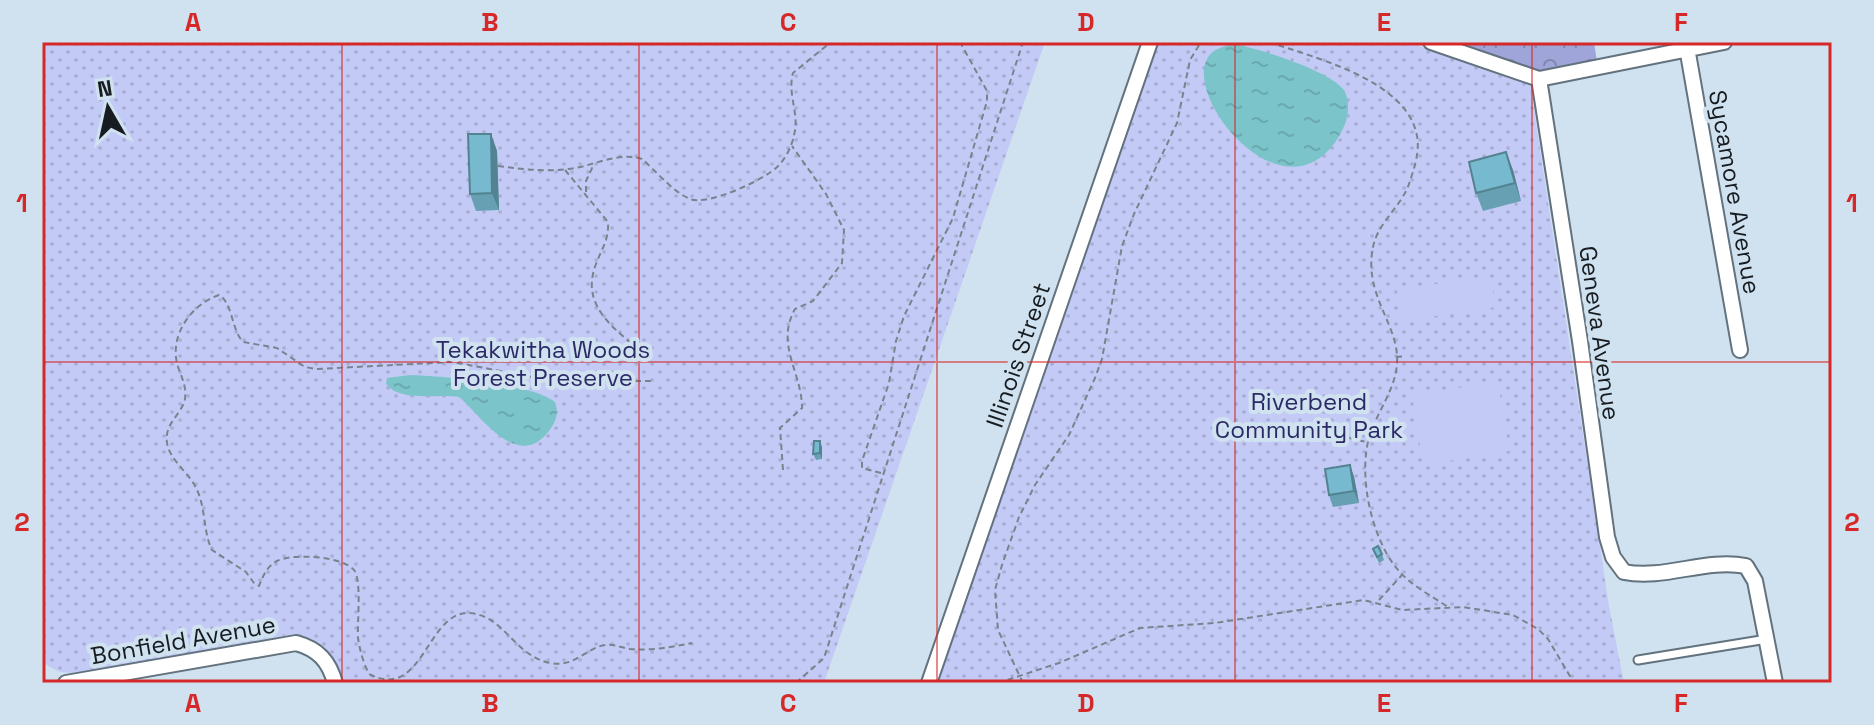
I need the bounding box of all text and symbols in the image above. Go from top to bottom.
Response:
text: A [185,5,202,39]
text: B [481,5,499,39]
text: C [780,5,796,39]
text: D [1077,5,1095,39]
text: E [1377,5,1391,39]
text: F [1674,5,1688,39]
north arrow [68,68,148,148]
text: N [95,73,114,103]
street label: Sycamore Avenue [1702,88,1768,296]
text: 1 [16,186,28,220]
text: 1 [1846,186,1858,220]
street label: Geneva Avenue [1572,244,1628,422]
street label: Illinois Street [979,279,1057,431]
park label: Tekakwitha Woods Forest Preserve [436,334,650,393]
park label: Riverbend Community Park [1215,386,1403,445]
text: 2 [14,505,30,539]
text: 2 [1844,505,1860,539]
street label: Bonfield Avenue [88,608,278,672]
text: A [185,686,202,720]
text: B [481,686,499,720]
text: C [780,686,796,720]
text: D [1077,686,1095,720]
text: E [1377,686,1391,720]
text: F [1674,686,1688,720]

